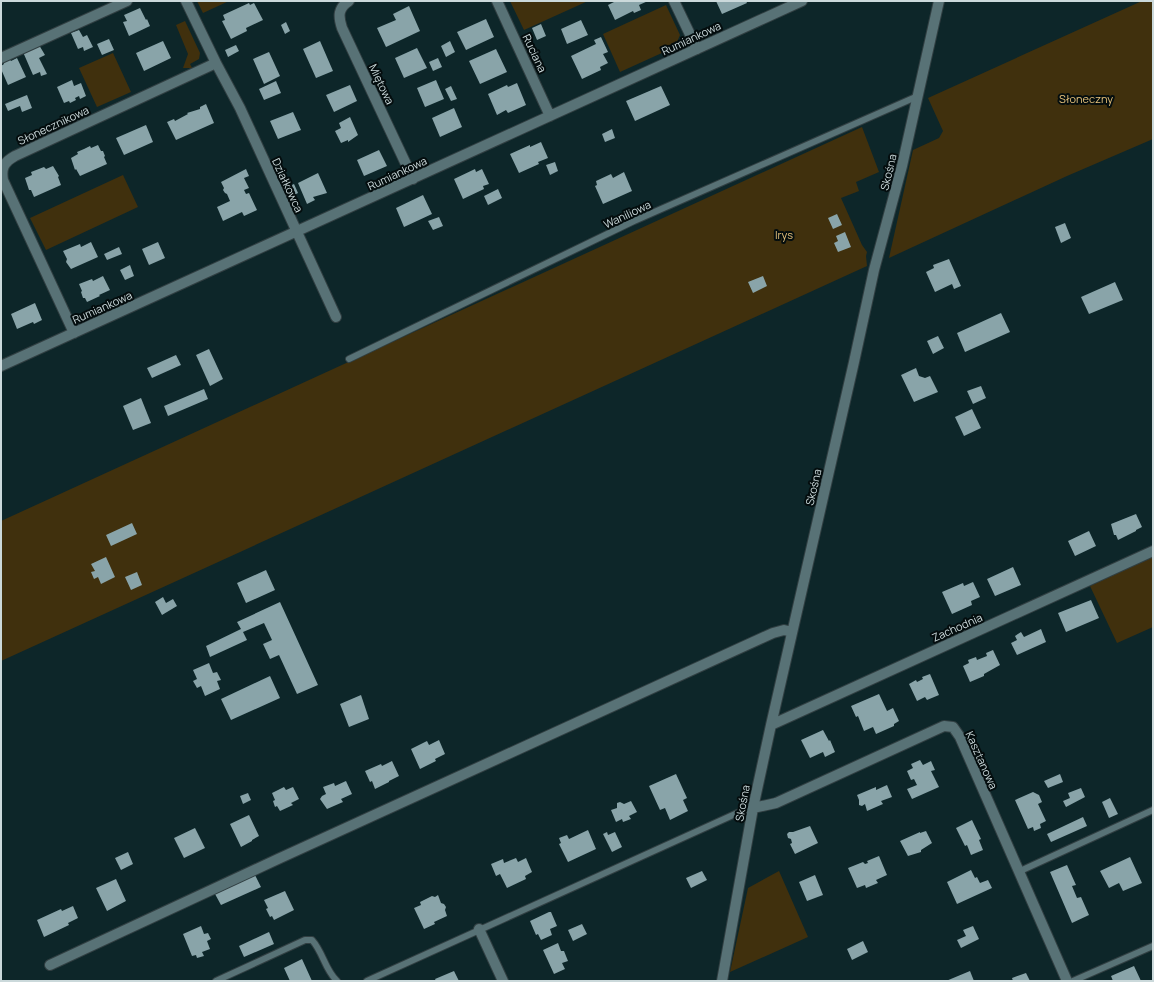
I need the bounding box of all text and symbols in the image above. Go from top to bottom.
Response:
street label: Rumiankowa [659,18,723,58]
street label: Ruciana [520,31,550,75]
street label: Miętowa [366,61,398,107]
park label: Słoneczny [1059,91,1113,106]
street label: Słonecznikowa [15,102,91,148]
street label: Skośna [876,152,900,192]
street label: Rumiankowa [365,153,429,193]
street label: Działkowca [269,156,307,214]
street label: Waniliowa [601,196,653,232]
park label: Irys [775,227,793,242]
street label: Rumiankowa [70,287,134,327]
street label: Skośna [802,467,824,507]
street label: Zachodnia [929,609,985,645]
street label: Kasztanowa [963,729,1001,791]
street label: Skośna [731,783,753,823]

